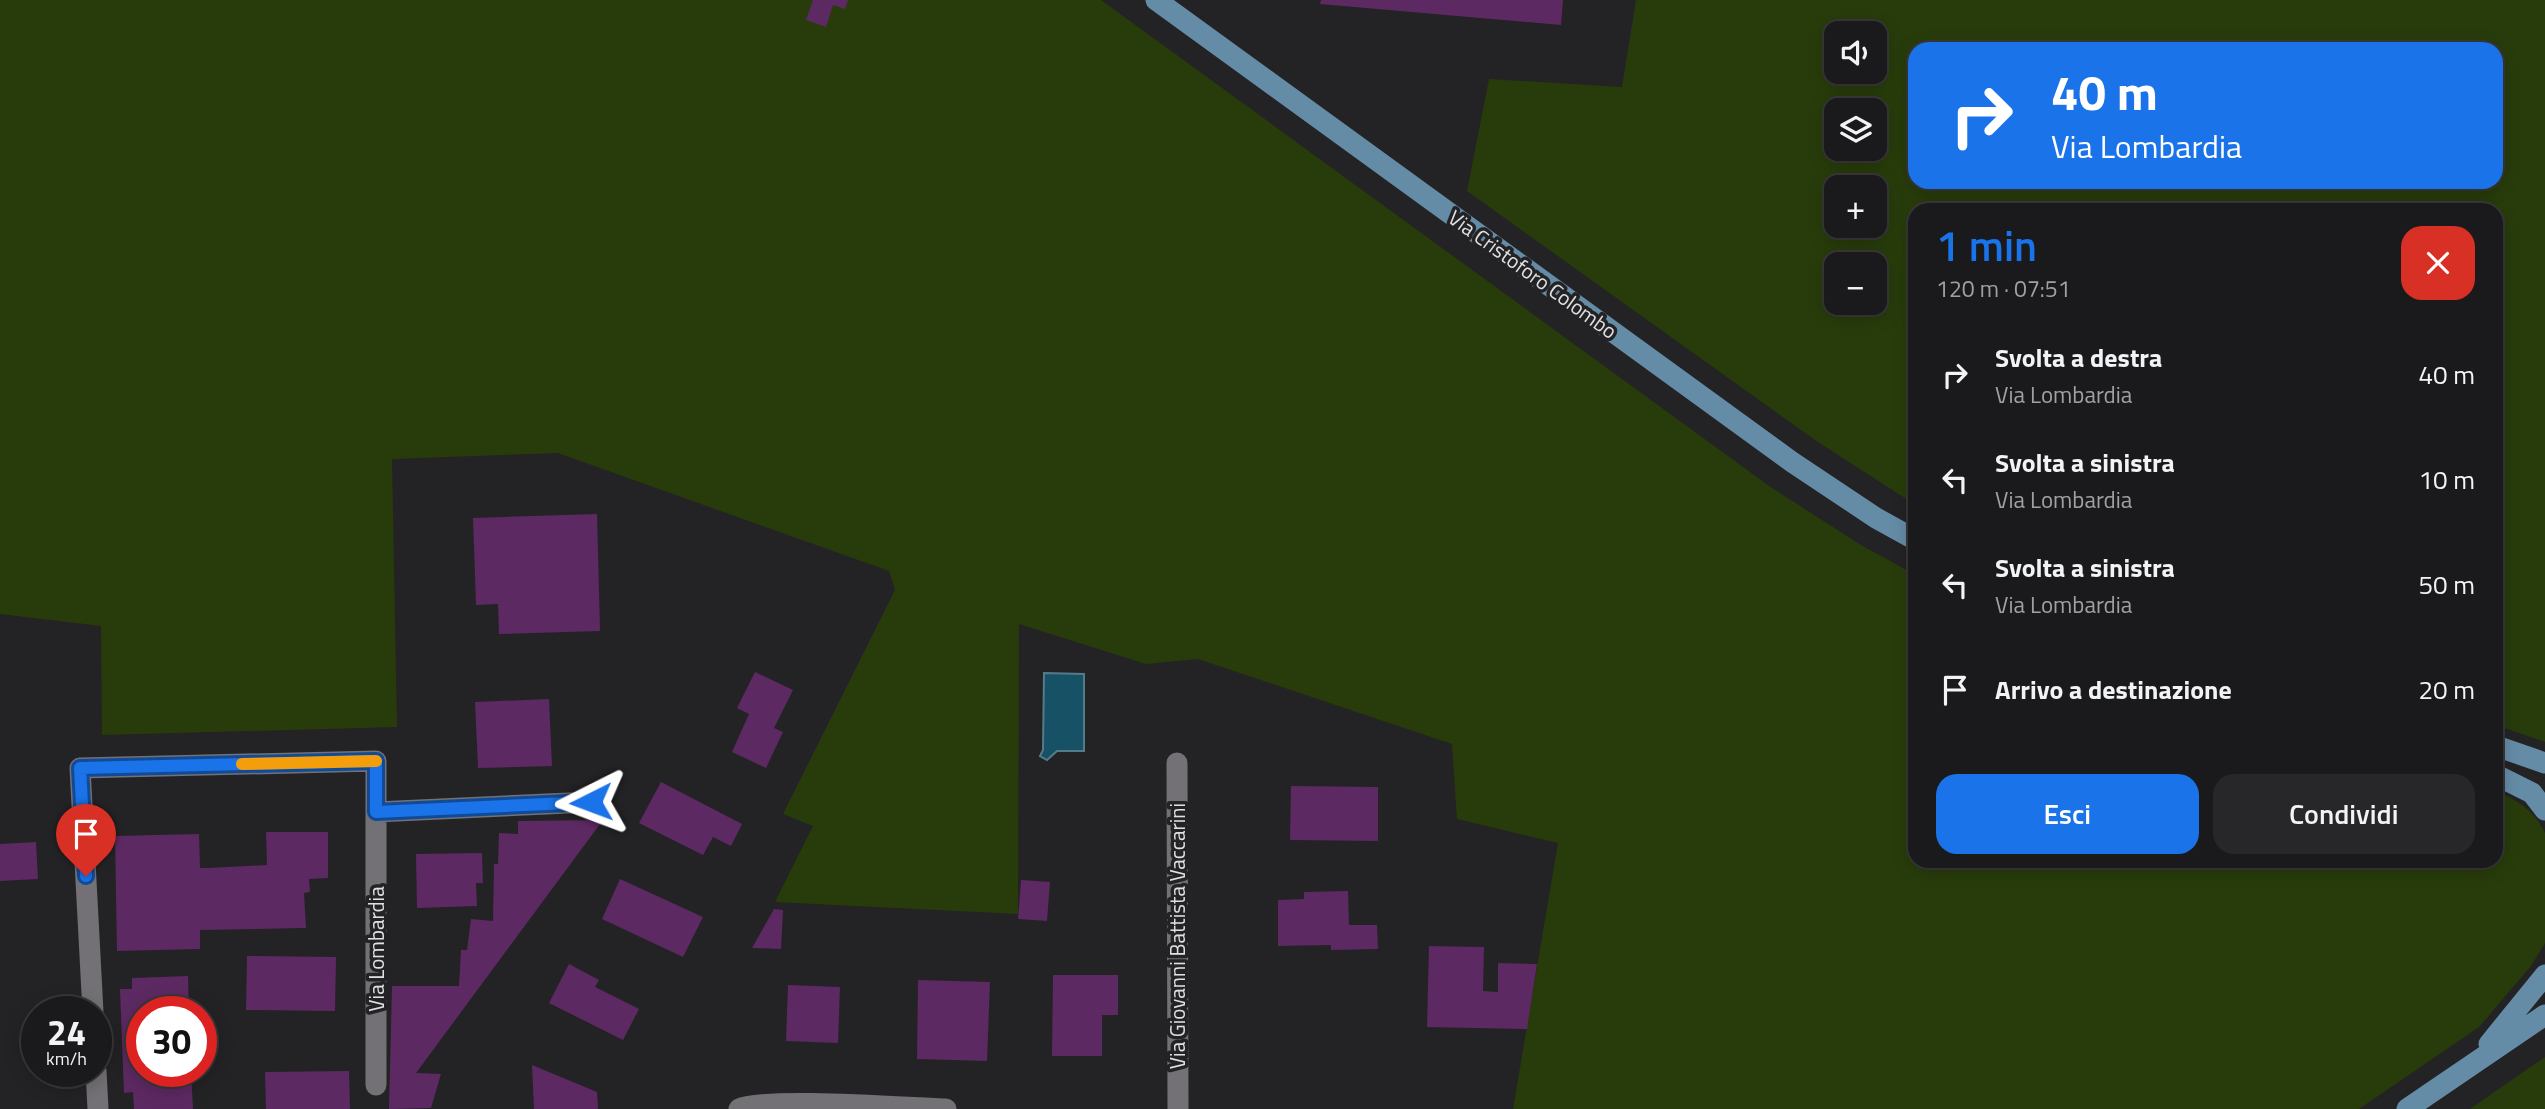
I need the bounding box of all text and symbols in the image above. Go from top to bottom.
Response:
map controls [1824,21,1887,315]
button: sound [1824,21,1887,84]
text: 40 m [2051,54,2158,129]
icon: right [1936,70,2027,161]
button: layers [1824,98,1887,161]
text: Via Lombardia [2051,122,2242,170]
button: + [1824,175,1887,238]
street label: Via Cristoforo Colombo [1442,202,1624,346]
text: 1 min [1936,213,2037,277]
button: close [2401,226,2475,300]
button: − [1824,252,1887,315]
text: 120 m · 07:51 [1936,271,2071,306]
text: Svolta a destra [1995,338,2162,377]
text: 40 m [2418,355,2475,394]
icon: right [1936,356,1974,394]
text: Via Lombardia [1995,377,2132,412]
text: Svolta a sinistra [1995,443,2175,482]
text: 10 m [2418,460,2475,499]
icon: left [1936,461,1974,499]
text: Via Lombardia [1995,482,2132,517]
text: Svolta a sinistra [1995,548,2175,587]
text: 50 m [2418,565,2475,604]
icon: left [1936,566,1974,604]
text: Via Lombardia [1995,587,2132,622]
text: Arrivo a destinazione [1995,670,2232,709]
text: 20 m [2418,670,2475,709]
icon: arrive [1936,671,1974,709]
position arrow [554,765,628,839]
button: Esci [1936,774,2199,854]
button: Condividi [2213,774,2475,854]
street label: Via Giovanni Battista Vaccarini [1161,803,1193,1069]
pin [56,804,116,876]
icon: arrive [67,815,105,853]
street label: Via Lombardia [360,886,392,1012]
speed limit sign: 30 [126,996,217,1087]
text: 24 [47,1005,86,1059]
text: km/h [46,1045,87,1072]

